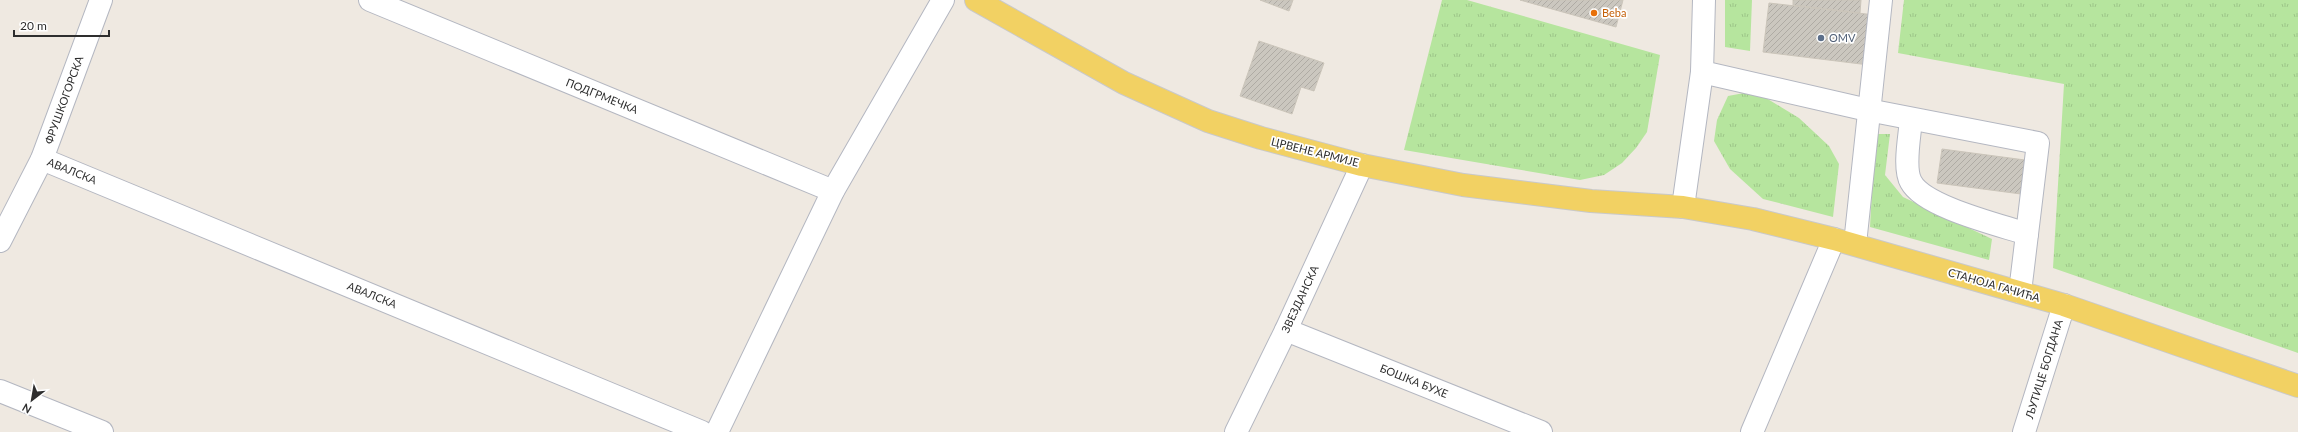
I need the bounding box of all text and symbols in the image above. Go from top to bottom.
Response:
place label: Beba [1602,6,1626,19]
marker: Beba [1589,8,1599,18]
scale bar [14,12,109,38]
text: 20 m [20,18,47,33]
place label: OMV [1829,31,1856,44]
marker: OMV [1816,33,1826,43]
street label: ФРУШКОГОРСКА [42,53,86,146]
street label: ПОДГРМЕЧКА [564,75,641,116]
street label: ЦРВЕНЕ АРМИЈЕ [1270,134,1360,169]
street label: АВАЛСКА [46,155,99,187]
street label: ЗВЕЗДАНСКА [1278,263,1321,334]
street label: СТАНОЈА ГАЧИЋА [1947,265,2042,304]
street label: АВАЛСКА [346,279,399,311]
street label: ЉУТИЦЕ БОГДАНА [2022,317,2065,421]
street label: БОШКА БУХЕ [1378,361,1450,400]
north arrow [12,380,52,420]
text: N [20,401,34,417]

